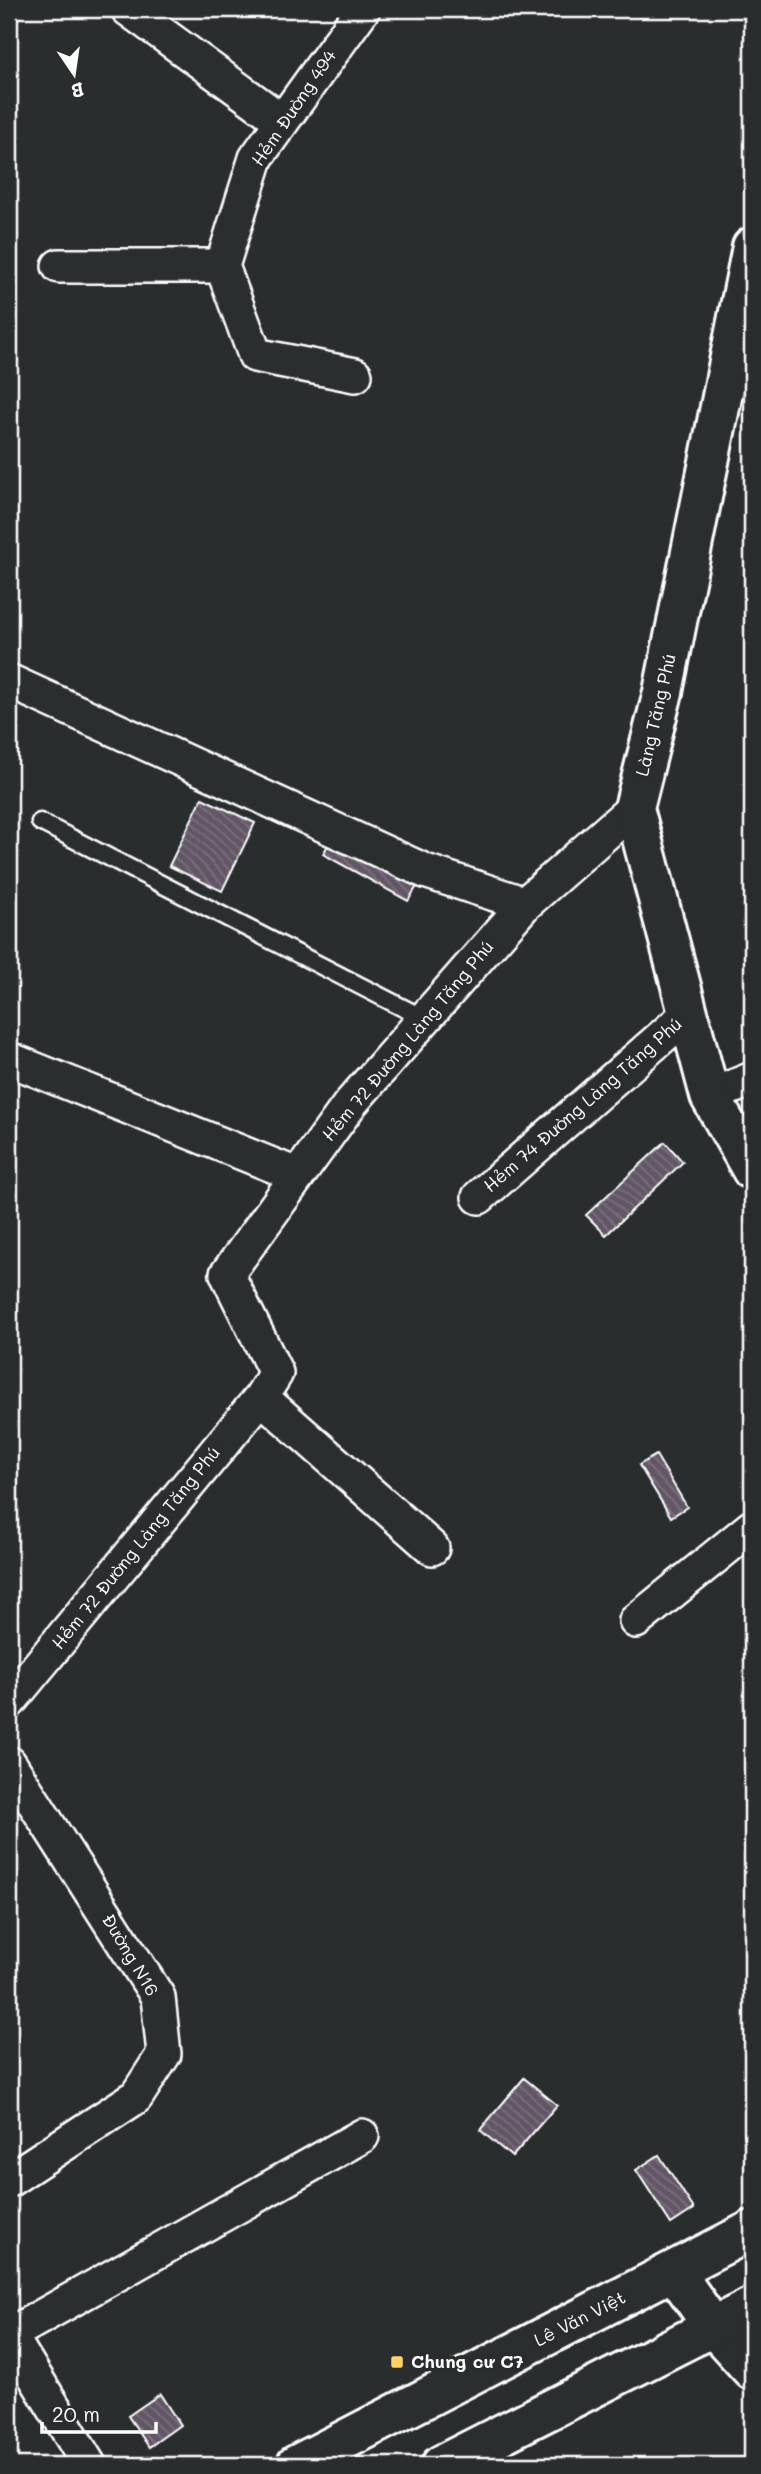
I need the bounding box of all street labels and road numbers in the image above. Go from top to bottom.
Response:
street label: Hẻm Đường 494 [245,44,341,170]
street label: Làng Tăng Phú [629,651,681,779]
street label: Hẻm 72 Đường Làng Tăng Phú [316,935,498,1146]
street label: Hẻm 74 Đường Làng Tăng Phú [478,1011,687,1197]
street label: Hẻm 72 Đường Làng Tăng Phú [46,1441,225,1654]
street label: Đường N16 [97,1909,165,2000]
street label: Lê Văn Việt [530,2285,629,2351]

